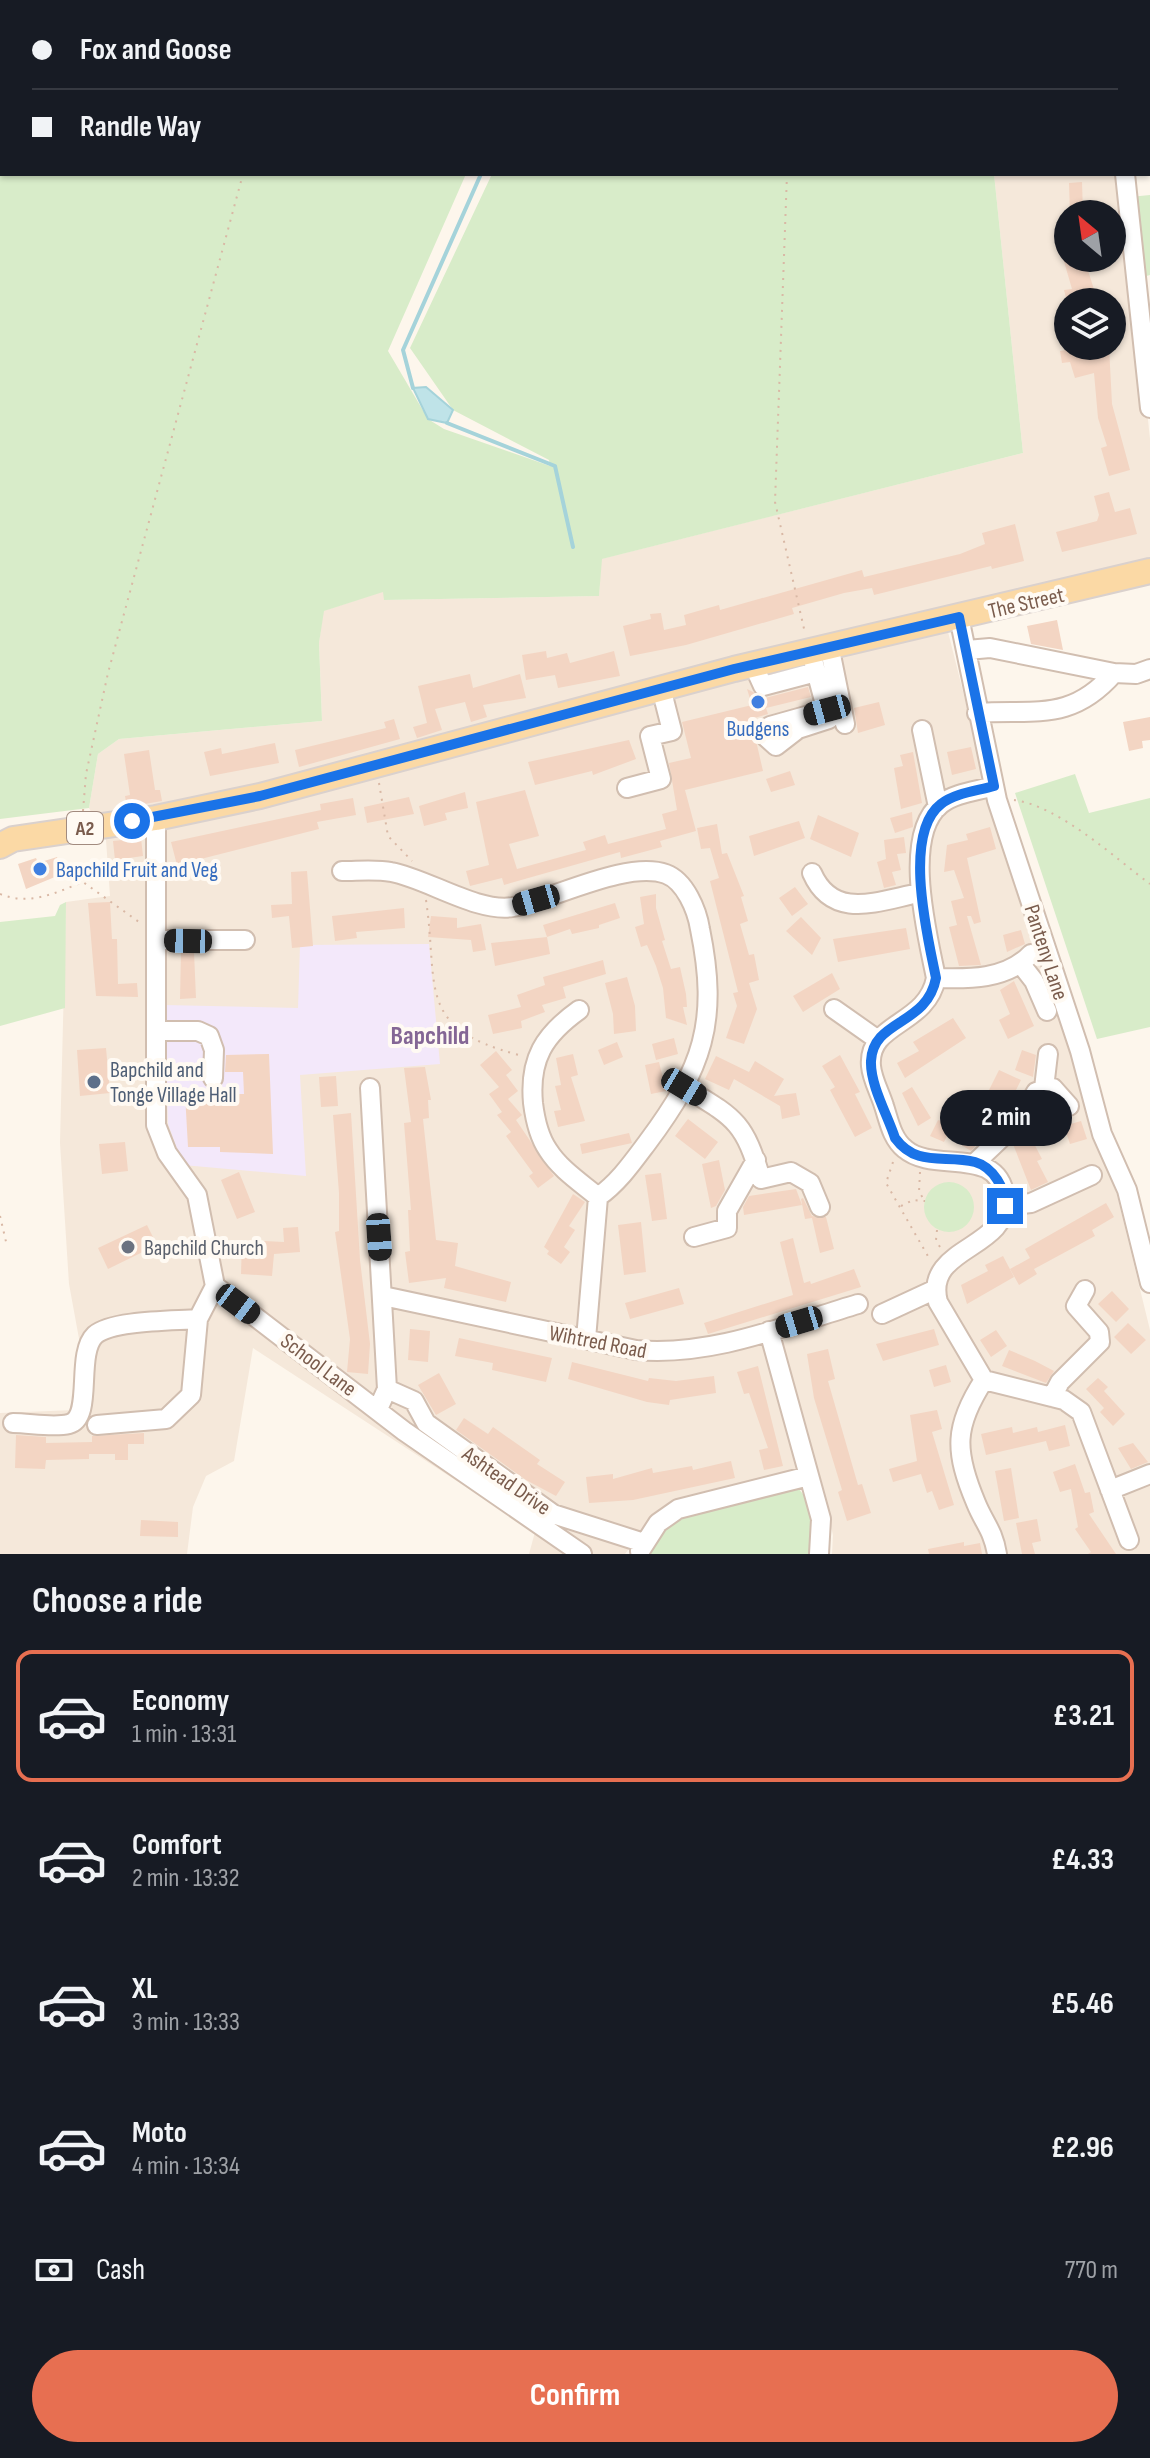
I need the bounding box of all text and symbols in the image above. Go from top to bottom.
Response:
text: Fox and Goose [80,32,231,68]
text: Randle Way [80,109,201,145]
north arrow [1054,200,1126,272]
map controls [1054,200,1126,360]
button: layers [1054,288,1126,360]
street label: The Street [986,582,1067,625]
car [801,692,853,728]
marker: Budgens [749,693,767,711]
place label: Budgens [726,716,790,743]
route start [114,803,150,839]
road number: A2 [67,812,103,844]
place label: Bapchild Fruit and Veg [56,857,218,884]
marker: Bapchild Fruit and Veg [31,860,49,878]
car [510,882,562,918]
street label: Panteny Lane [1017,901,1074,1004]
car [164,929,212,953]
district label: Bapchild [391,1021,469,1052]
place label: Bapchild and Tonge Village Hall [110,1057,237,1109]
car [657,1064,711,1110]
marker: Bapchild and Tonge Village Hall [85,1073,103,1091]
callout: 2 min [939,1090,1071,1146]
text: 2 min [981,1102,1031,1133]
route end [987,1188,1023,1224]
car [365,1212,393,1262]
place label: Bapchild Church [144,1235,264,1262]
marker: Bapchild Church [119,1238,137,1256]
car [212,1280,264,1328]
car [773,1304,825,1340]
street label: Wihtred Road [547,1320,649,1365]
street label: School Lane [275,1328,362,1403]
street label: Ashtead Drive [456,1440,556,1522]
text: Choose a ride [32,1580,203,1623]
icon: car [36,1680,108,1752]
text: Economy [132,1683,229,1719]
text: £3.21 [1053,1698,1114,1734]
text: 1 min · 13:31 [132,1719,236,1750]
icon: car [36,1824,108,1896]
text: Comfort [132,1827,222,1863]
text: £4.33 [1051,1842,1114,1878]
text: 2 min · 13:32 [132,1863,239,1894]
icon: car [36,1968,108,2040]
text: XL [132,1971,158,2007]
text: £5.46 [1050,1986,1114,2022]
text: 3 min · 13:33 [132,2007,240,2038]
icon: car [36,2112,108,2184]
text: Moto [132,2115,187,2151]
text: £2.96 [1051,2130,1114,2166]
text: 4 min · 13:34 [132,2151,240,2182]
icon: cash [32,2248,76,2292]
text: Cash [96,2252,145,2288]
text: 770 m [1065,2255,1118,2286]
button: Confirm [32,2350,1118,2442]

